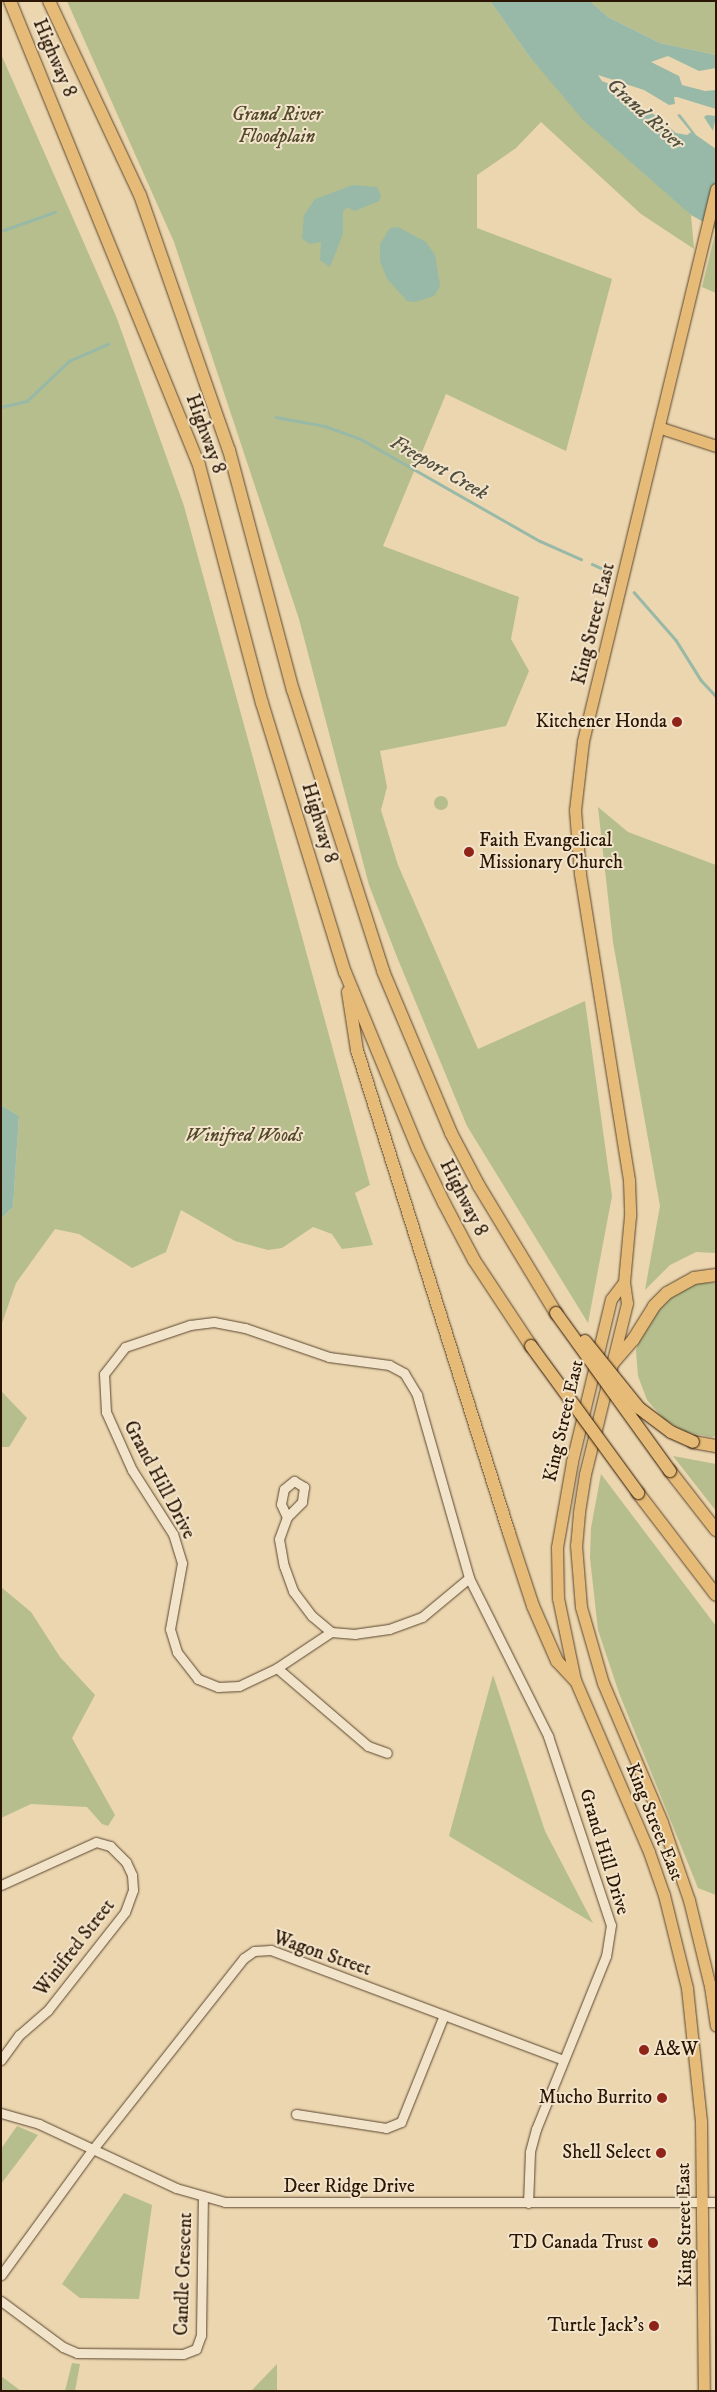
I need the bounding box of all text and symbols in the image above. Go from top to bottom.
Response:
street label: Highway 8 [27,16,81,100]
water label: Grand River [601,73,689,155]
park label: Grand River Floodplain [232,104,322,148]
street label: Highway 8 [180,391,230,477]
water label: Freeport Creek [386,430,492,506]
street label: King Street East [568,561,620,687]
place label: Kitchener Honda [536,711,667,733]
marker: Kitchener Honda [671,716,683,728]
street label: Highway 8 [296,780,342,866]
place label: Faith Evangelical Missionary Church [479,830,623,874]
marker: Faith Evangelical Missionary Church [463,846,475,858]
park label: Winifred Woods [185,1125,303,1147]
street label: Highway 8 [434,1156,492,1240]
street label: King Street East [539,1358,589,1484]
street label: Grand Hill Drive [118,1417,200,1543]
street label: King Street East [620,1760,688,1884]
street label: Grand Hill Drive [574,1786,634,1918]
street label: Winifred Street [30,1895,120,2001]
street label: Wagon Street [270,1927,374,1981]
place label: A&W [654,2039,698,2061]
marker: A&W [638,2044,650,2056]
place label: Mucho Burrito [539,2087,652,2109]
marker: Mucho Burrito [656,2092,668,2104]
place label: Shell Select [562,2142,651,2164]
marker: Shell Select [655,2147,667,2159]
street label: King Street East [673,2163,697,2287]
street label: Deer Ridge Drive [283,2176,415,2198]
street label: Candle Crescent [170,2212,198,2336]
place label: TD Canada Trust [509,2232,643,2254]
marker: TD Canada Trust [647,2237,659,2249]
place label: Turtle Jack's [547,2315,644,2337]
marker: Turtle Jack's [648,2320,660,2332]

